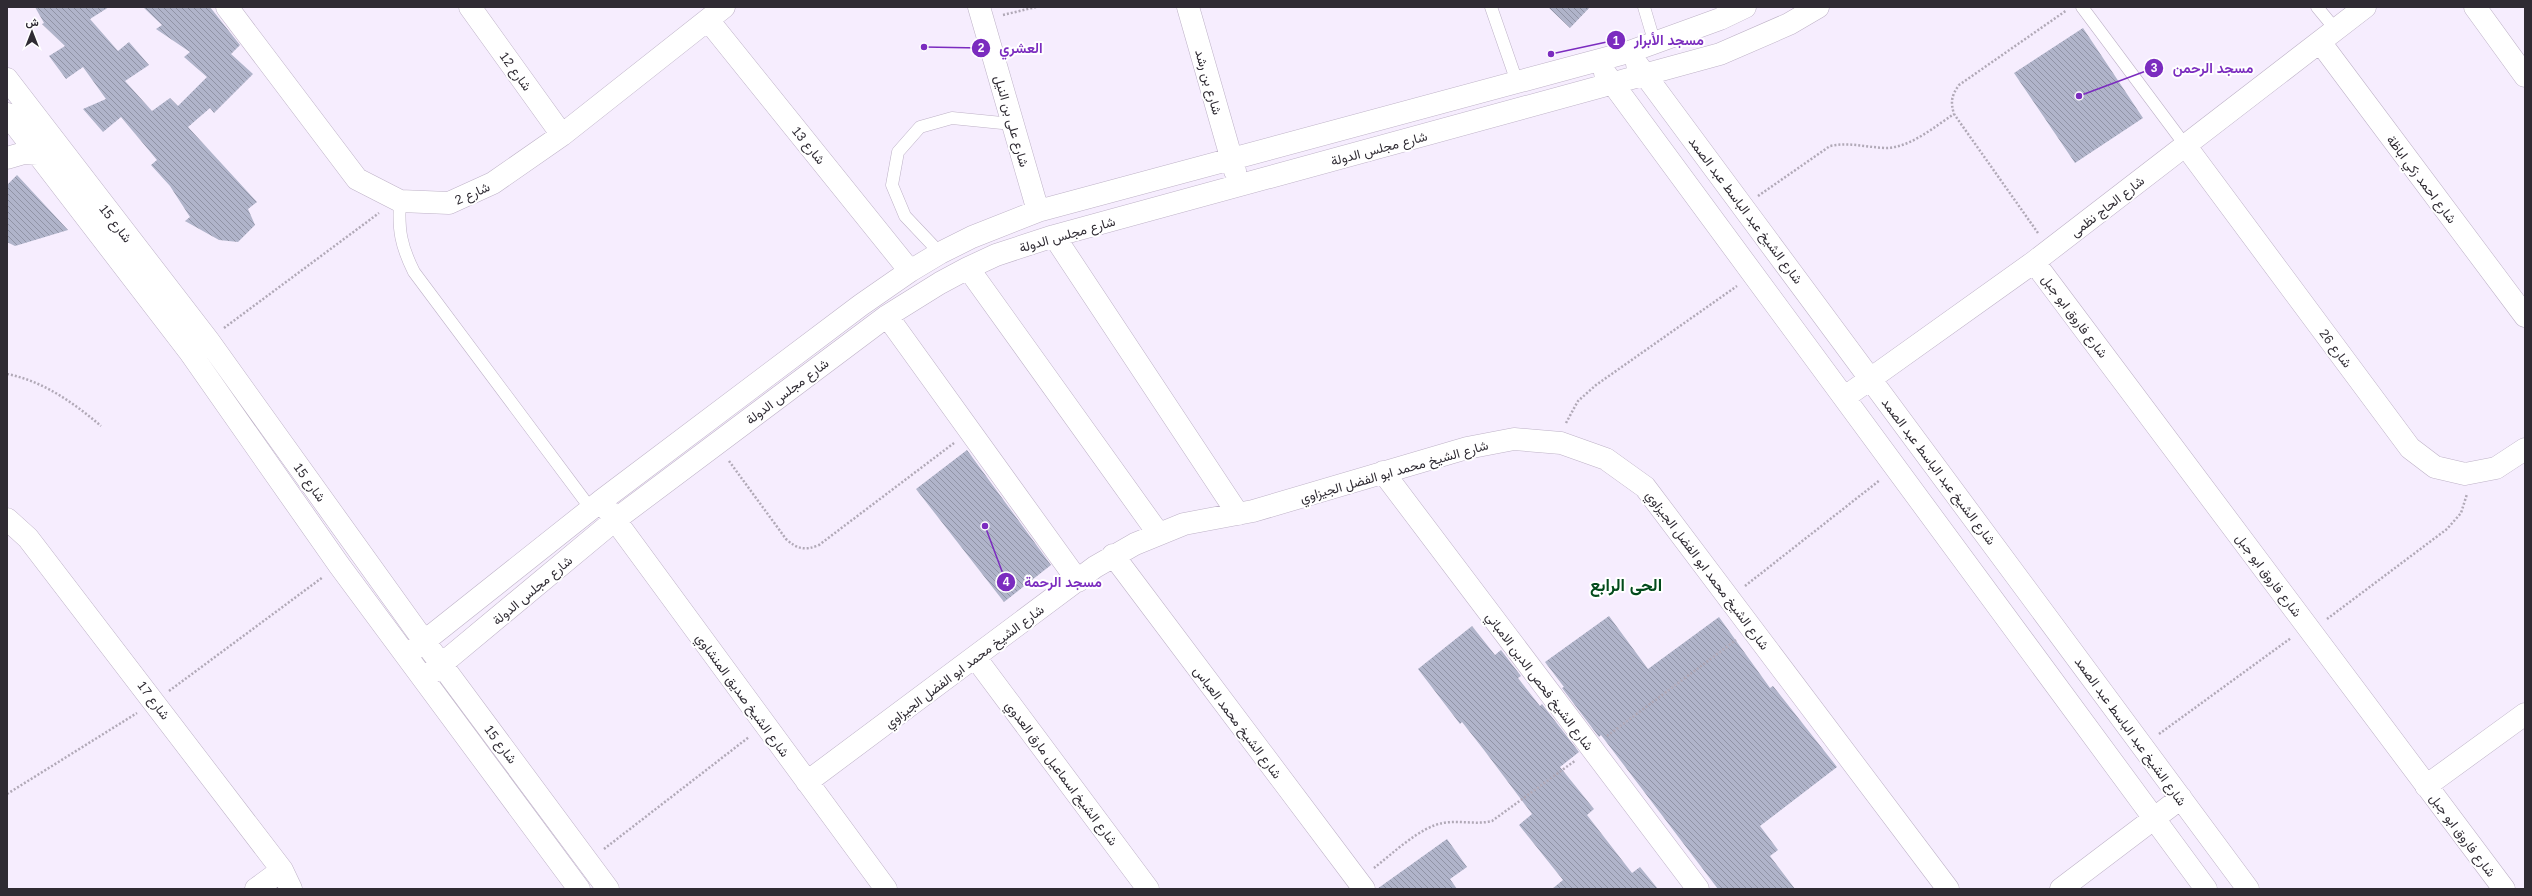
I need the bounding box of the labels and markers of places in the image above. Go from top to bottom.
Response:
callout: مسجد الأبرار [1606,27,1712,53]
callout: العشري [971,35,1050,61]
callout: مسجد الرحمن [2144,55,2261,81]
callout: مسجد الرحمة [996,569,1110,595]

